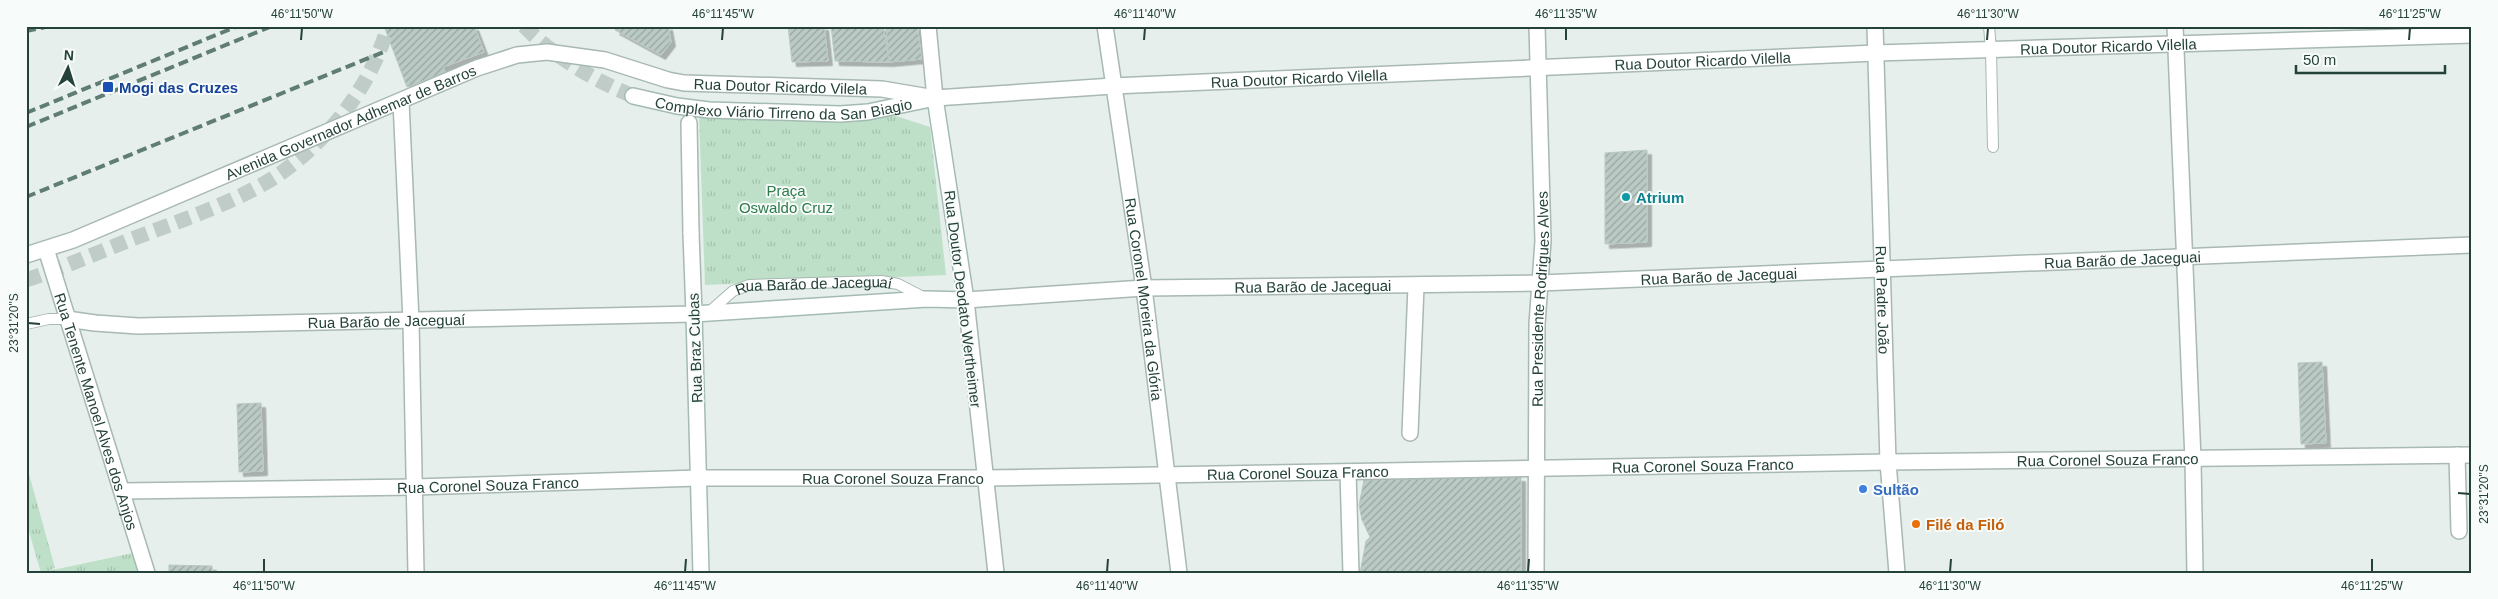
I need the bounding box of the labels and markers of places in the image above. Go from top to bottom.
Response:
place label: Mogi das Cruzes [119,79,238,96]
marker: Mogi das Cruzes [101,80,115,94]
place label: Atrium [1636,189,1684,206]
marker: Atrium [1620,191,1632,203]
place label: Sultão [1873,481,1919,498]
marker: Sultão [1857,483,1869,495]
place label: Filé da Filó [1926,516,2004,533]
marker: Filé da Filó [1910,518,1922,530]

